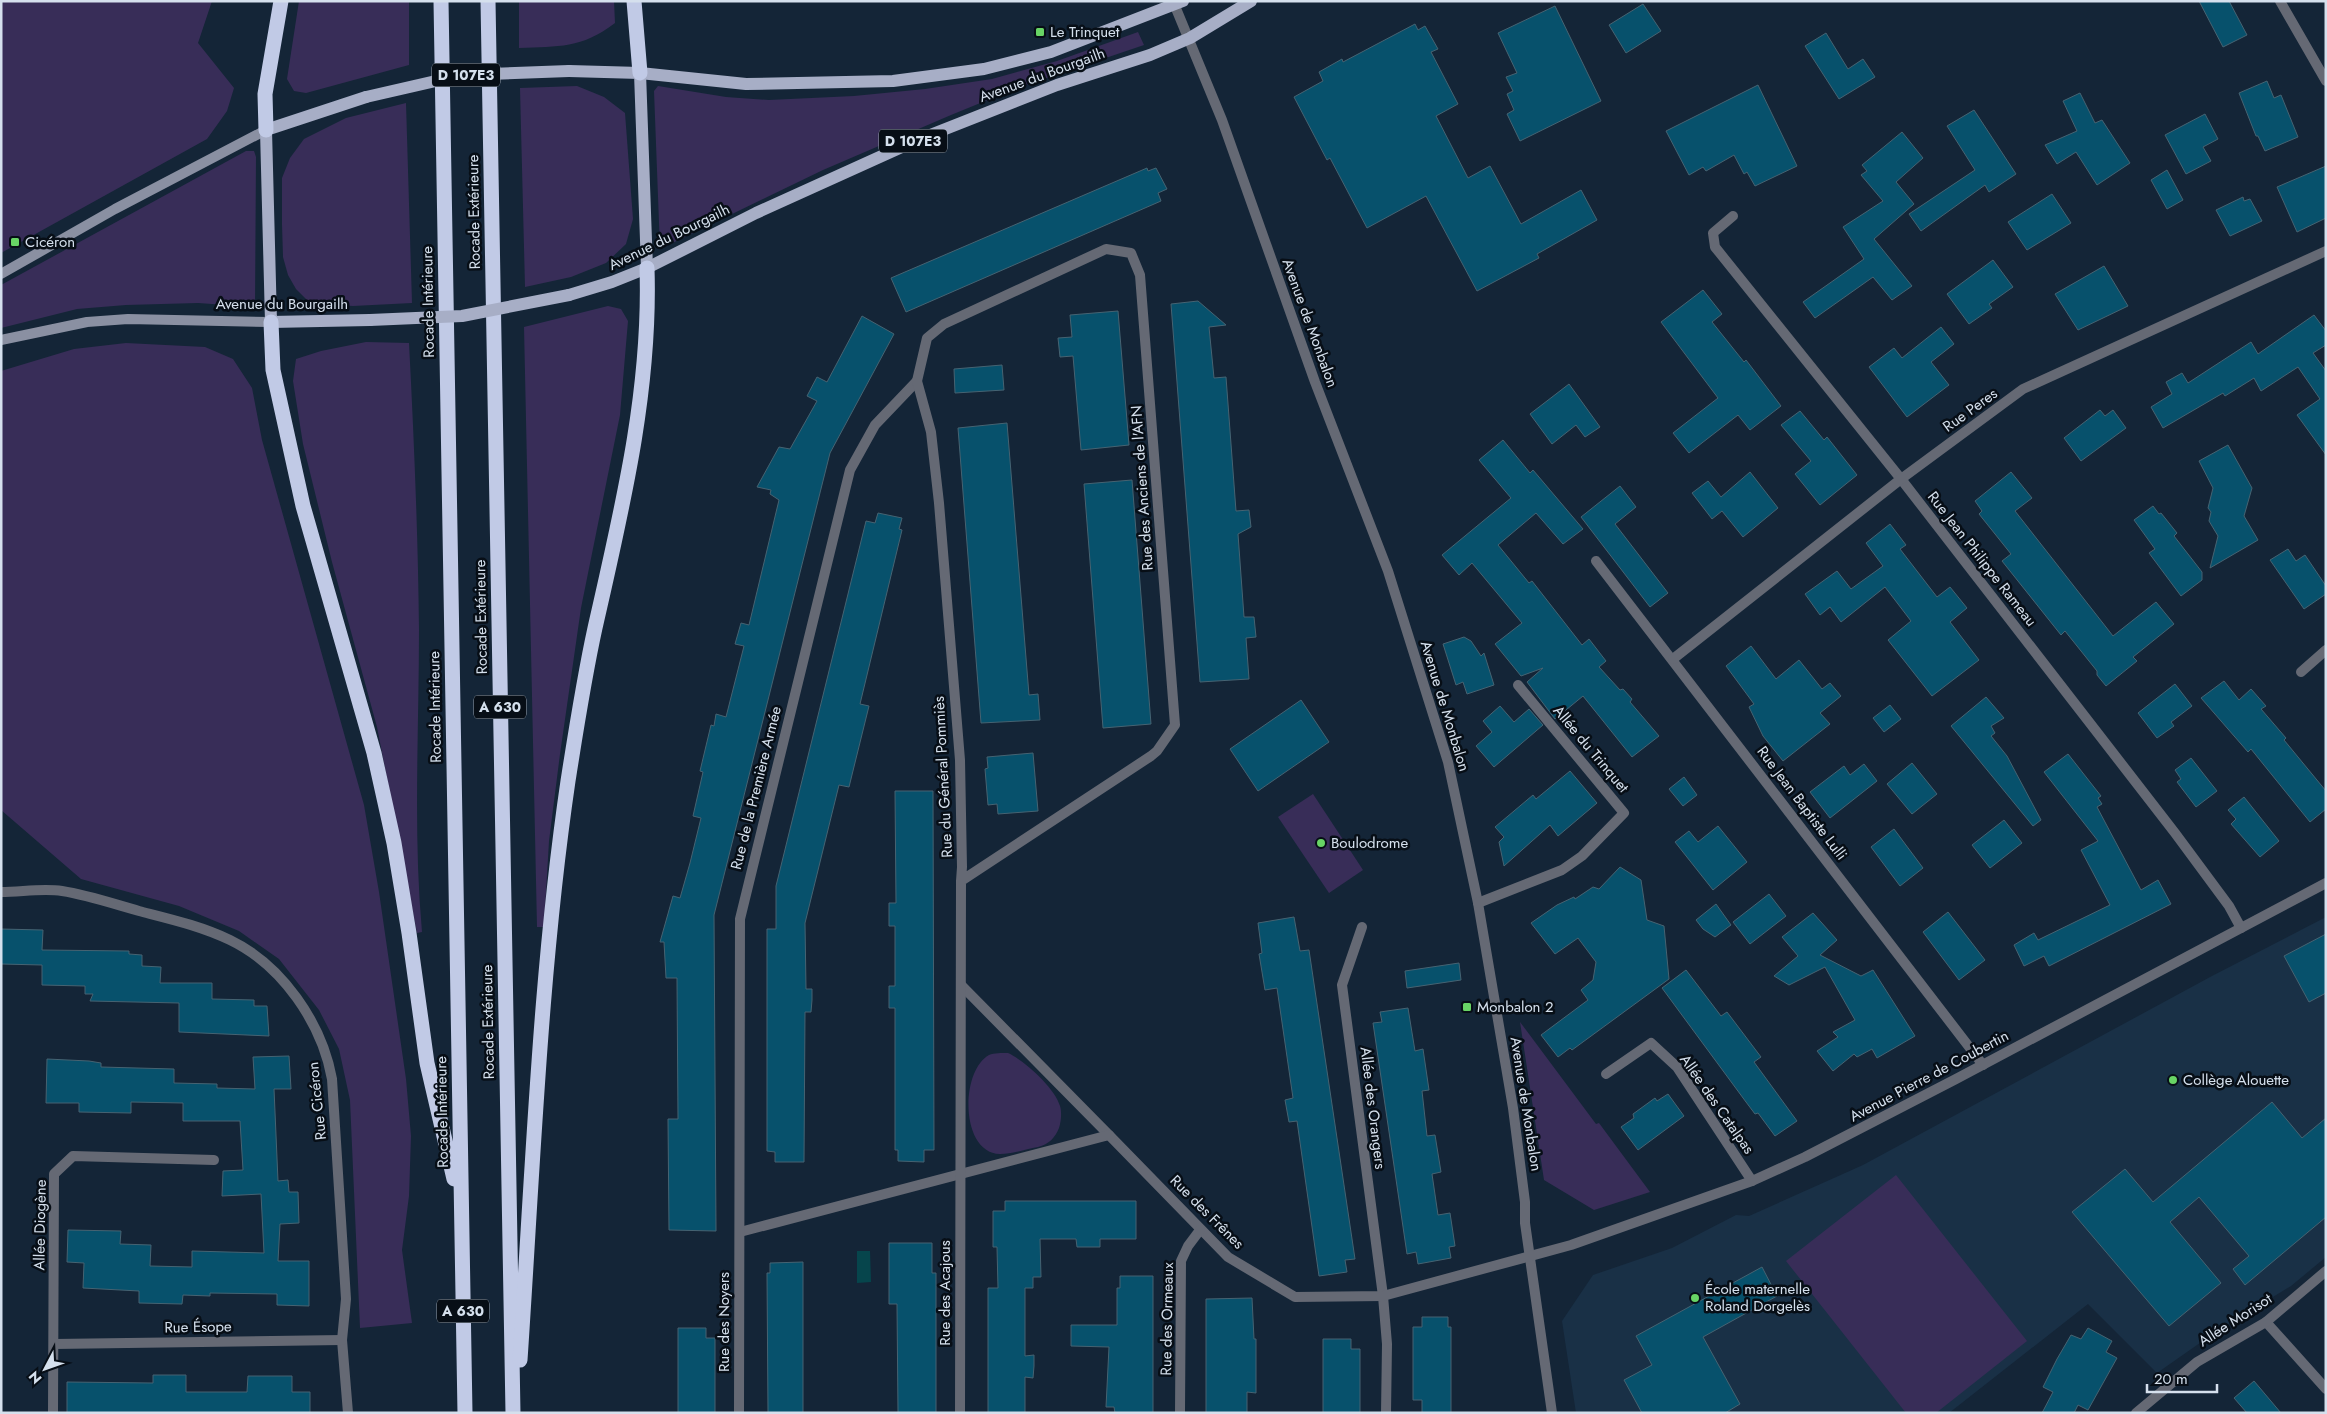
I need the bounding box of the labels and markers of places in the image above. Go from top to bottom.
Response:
place label: Le Trinquet [1050,21,1120,43]
marker: Le Trinquet [1034,26,1046,38]
place label: Cicéron [25,231,75,253]
marker: Cicéron [9,236,21,248]
place label: Boulodrome [1331,832,1408,854]
marker: Boulodrome [1315,837,1327,849]
place label: Monbalon 2 [1477,996,1554,1018]
marker: Monbalon 2 [1461,1001,1473,1013]
place label: Collège Alouette [2183,1069,2289,1091]
marker: Collège Alouette [2167,1074,2179,1086]
place label: École maternelle Roland Dorgelès [1705,1278,1810,1317]
marker: École maternelle Roland Dorgelès [1689,1292,1701,1304]

